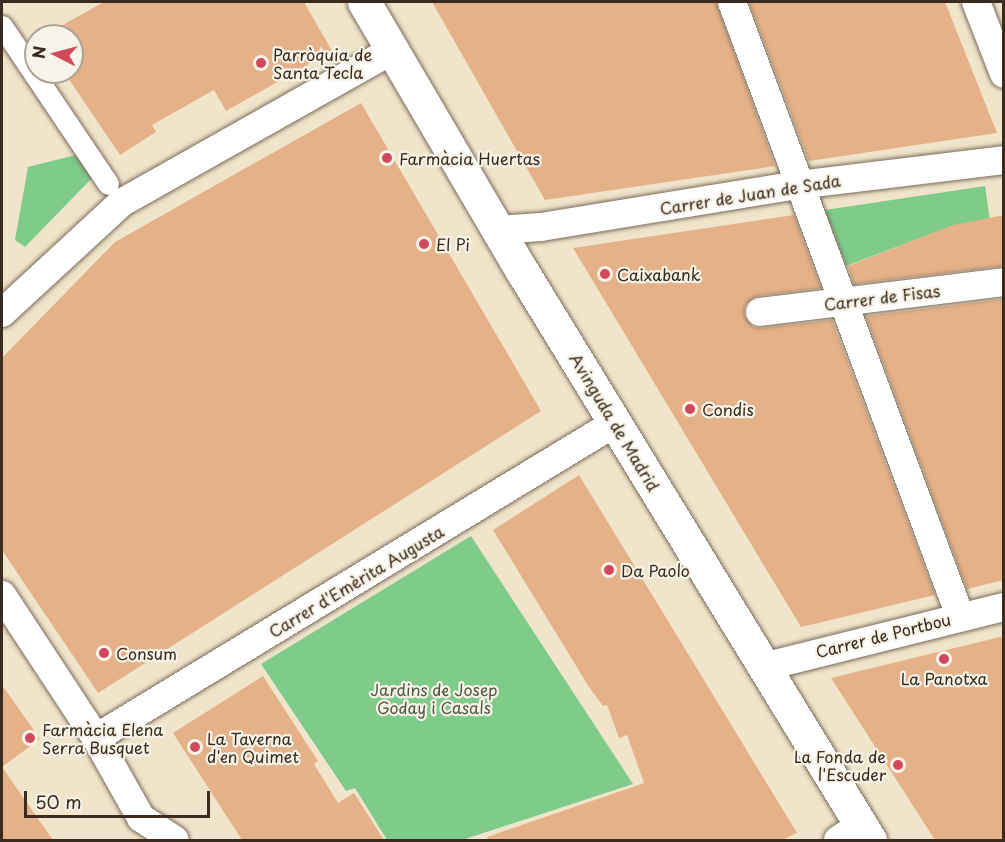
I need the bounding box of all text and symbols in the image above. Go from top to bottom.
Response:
north arrow [24,24,84,84]
place label: Parròquia de Santa Tecla [273,44,371,82]
text: N [25,45,51,60]
marker: Parròquia de Santa Tecla [254,56,268,70]
place label: Farmàcia Huertas [399,148,540,168]
marker: Farmàcia Huertas [380,151,394,165]
street label: Carrer de Juan de Sada [657,170,843,218]
place label: El Pi [436,234,470,254]
marker: El Pi [417,237,431,251]
place label: Caixabank [617,264,700,284]
marker: Caixabank [598,267,612,281]
street label: Carrer de Fisas [822,280,942,314]
street label: Avinguda de Madrid [567,350,663,494]
place label: Condis [702,399,754,419]
marker: Condis [683,402,697,416]
street label: Carrer d'Emèrita Augusta [265,521,447,641]
place label: Da Paolo [621,560,690,580]
marker: Da Paolo [602,563,616,577]
street label: Carrer de Portbou [813,609,953,661]
place label: Consum [116,643,177,663]
marker: Consum [97,646,111,660]
marker: La Panotxa [937,652,951,666]
place label: La Panotxa [901,668,987,688]
park label: Jardins de Josep Goday i Casals [370,679,498,717]
place label: Farmàcia Elena Serra Busquet [42,719,163,757]
place label: La Taverna d'en Quimet [207,728,299,766]
marker: Farmàcia Elena Serra Busquet [23,731,37,745]
marker: La Taverna d'en Quimet [188,740,202,754]
place label: La Fonda de l'Escuder [793,746,886,784]
marker: La Fonda de l'Escuder [891,758,905,772]
scale bar [27,779,213,817]
text: 50 m [35,788,82,815]

